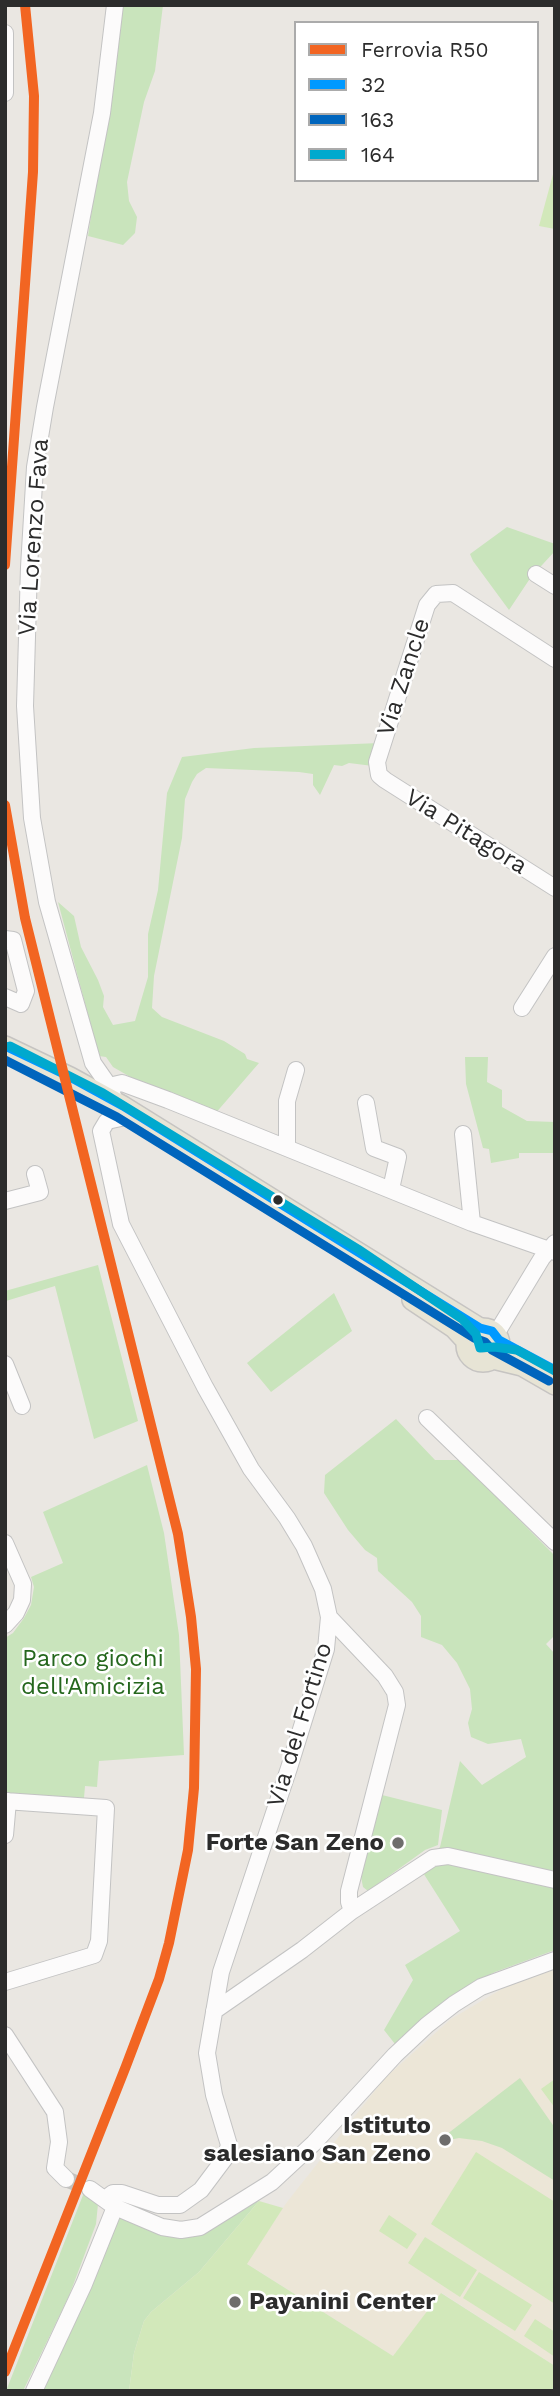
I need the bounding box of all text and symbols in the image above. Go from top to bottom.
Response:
legend [294,21,539,182]
text: Ferrovia R50 [361,37,489,62]
text: 32 [361,72,386,97]
text: 163 [361,107,394,132]
text: 164 [361,142,395,167]
street label: Via Lorenzo Fava [13,437,55,637]
street label: Via Zancle [371,615,437,739]
street label: Via Pitagora [400,783,532,881]
unlabelled marker [271,1193,285,1207]
street label: Via del Fortino [261,1639,339,1811]
park label: Parco giochi dell'Amicizia [21,1645,165,1701]
place label: Forte San Zeno [206,1829,384,1857]
marker: Forte San Zeno [390,1835,406,1851]
place label: Istituto salesiano San Zeno [204,2112,431,2168]
marker: Istituto salesiano San Zeno [437,2132,453,2148]
place label: Payanini Center [249,2288,436,2316]
marker: Payanini Center [227,2294,243,2310]

